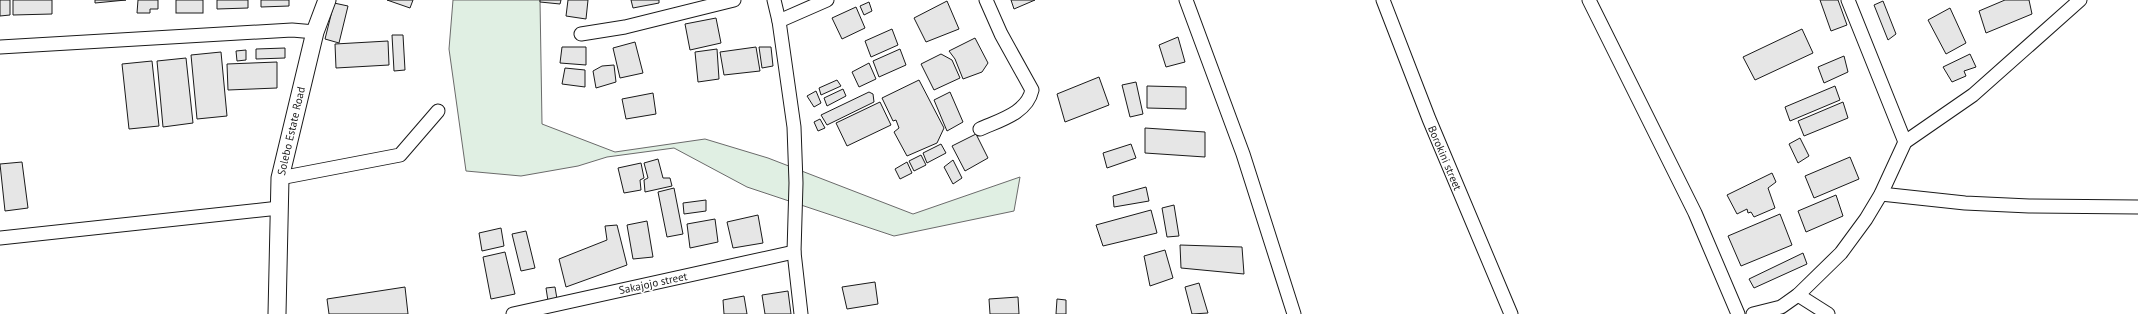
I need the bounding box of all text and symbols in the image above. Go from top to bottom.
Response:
street label: Solebo Estate Road [274,85,308,177]
street label: Borokini street [1425,124,1465,193]
street label: Sakajojo street [618,269,689,297]

